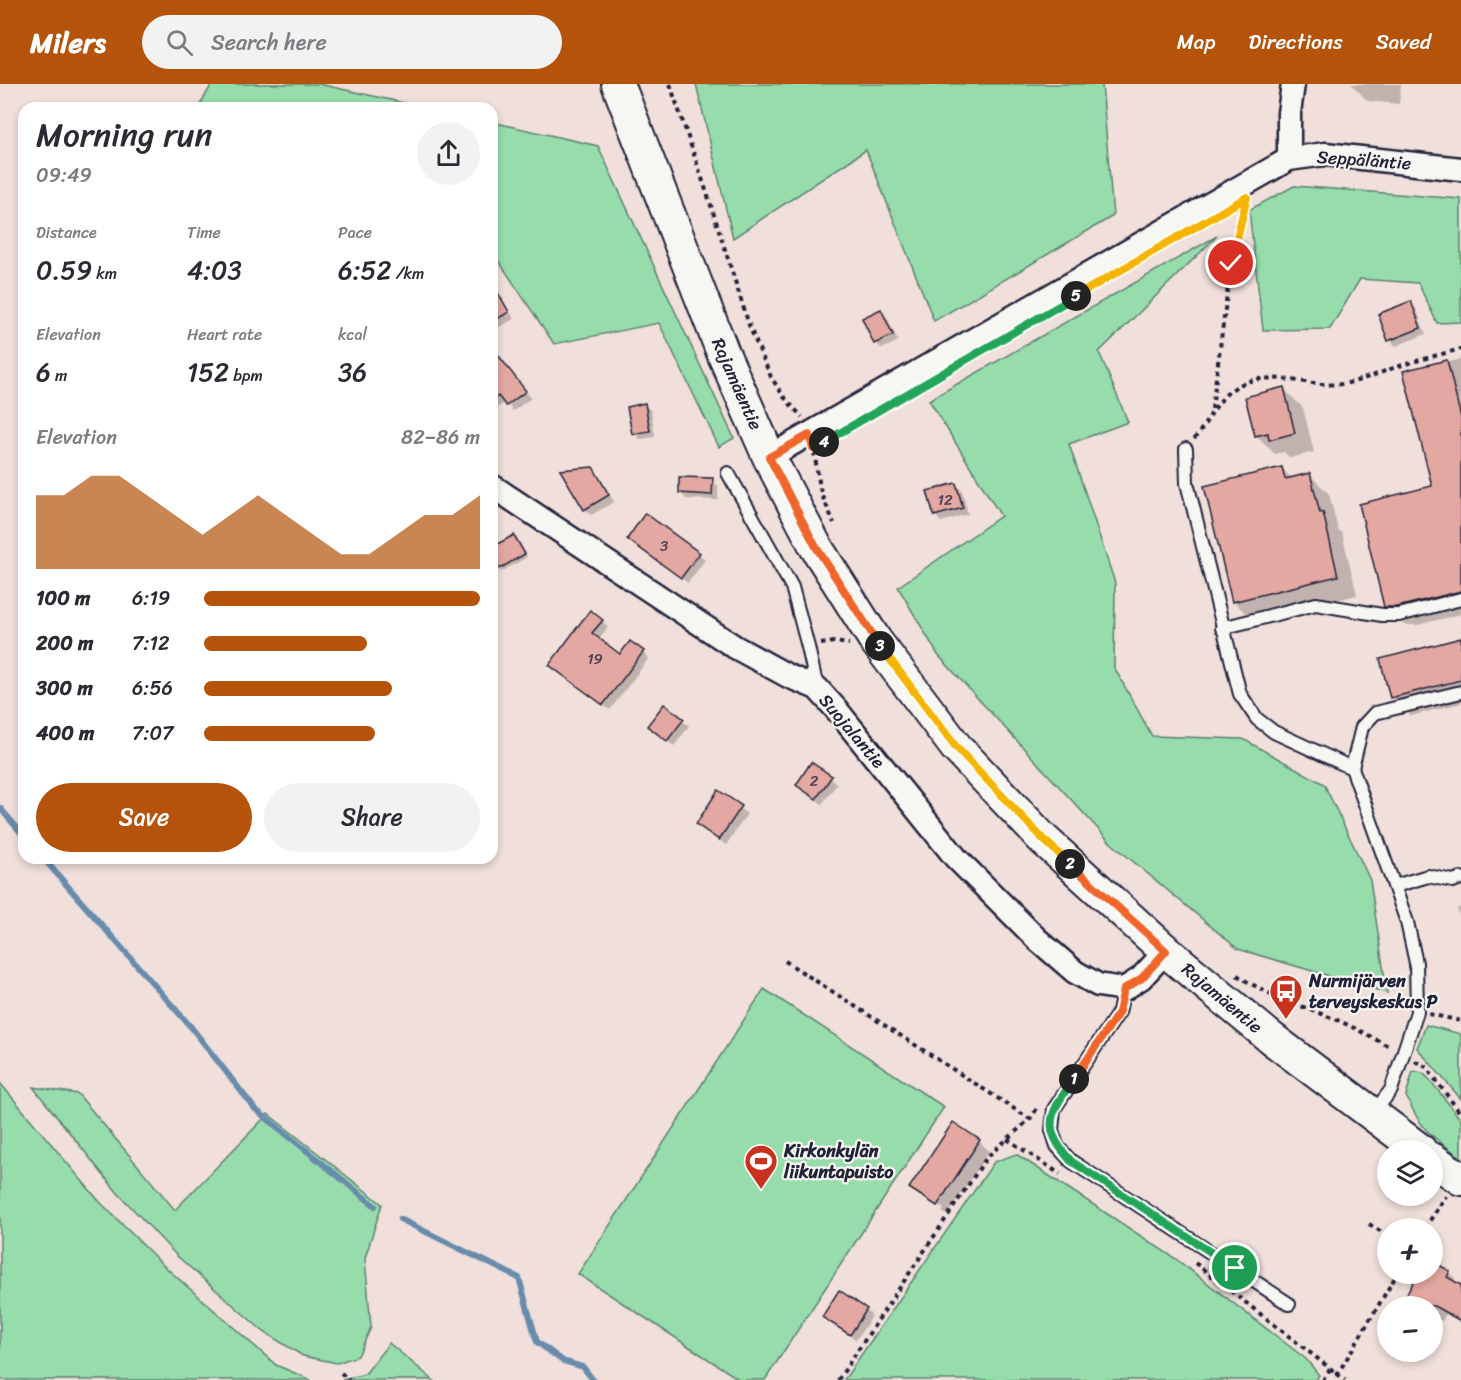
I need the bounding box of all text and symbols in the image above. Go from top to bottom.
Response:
search box [142,15,562,69]
text: Milers [30,18,106,67]
text: Search here [211,23,327,62]
text: Map [1177,23,1215,61]
text: Directions [1248,23,1343,61]
text: Saved [1376,23,1431,61]
icon: search [163,26,196,59]
text: Morning run [36,106,212,164]
button: share [417,122,480,185]
street label: Seppäläntie [1316,141,1412,179]
text: 09:49 [36,158,92,193]
text: Distance [36,218,97,247]
text: Time [187,218,221,247]
text: Pace [338,218,372,247]
pin [1205,237,1256,288]
icon: check [1214,246,1247,279]
text: 0.59 [36,247,92,293]
text: 4:03 [187,247,242,293]
text: 6:52 [338,247,392,293]
text: km [92,259,117,288]
text: /km [392,259,424,288]
pin: 5 [1061,281,1091,311]
text: 5 [1071,281,1081,310]
text: Elevation [36,320,101,349]
text: Heart rate [187,320,262,349]
text: kcal [338,320,367,349]
street label: Rajamäentie [702,333,772,435]
text: 6 [36,349,51,395]
text: 152 [187,349,229,395]
text: 36 [338,349,367,395]
text: m [51,361,67,390]
text: bpm [229,361,263,390]
text: Elevation [36,420,117,455]
text: 82–86 m [401,420,480,455]
pin: 4 [809,427,839,457]
text: 4 [819,427,829,456]
house number: 12 [937,487,953,513]
house number: 3 [660,533,668,559]
text: 100 m [36,581,90,616]
text: 6:19 [132,581,170,616]
text: 200 m [36,626,93,661]
text: 7:12 [132,626,170,661]
pin: 3 [865,631,895,661]
text: 3 [876,631,884,660]
house number: 19 [587,646,603,672]
text: 300 m [36,671,93,706]
text: 6:56 [132,671,173,706]
street label: Suojalantie [811,686,894,776]
text: 400 m [36,716,94,751]
text: 7:07 [132,716,174,751]
house number: 2 [810,768,819,794]
button: Save [36,783,252,852]
button: Share [264,783,480,852]
pin: 2 [1055,849,1085,879]
text: 2 [1065,849,1075,878]
street label: Rajamäentie [1174,954,1270,1042]
place label: Nurmijärven terveyskeskus P [1308,965,1439,1018]
bus stop icon: Nurmijärven terveyskeskus P [1268,973,1304,1020]
pin: 1 [1059,1064,1089,1094]
text: 1 [1071,1064,1077,1093]
place label: Kirkonkylän liikuntapuisto [783,1135,894,1188]
map controls [1377,1140,1443,1362]
button: layers [1377,1140,1443,1206]
sports icon: Kirkonkylän liikuntapuisto [743,1143,779,1190]
button: + [1377,1218,1443,1284]
pin [1209,1242,1260,1293]
icon: arrive [1218,1251,1251,1284]
button: − [1377,1296,1443,1362]

